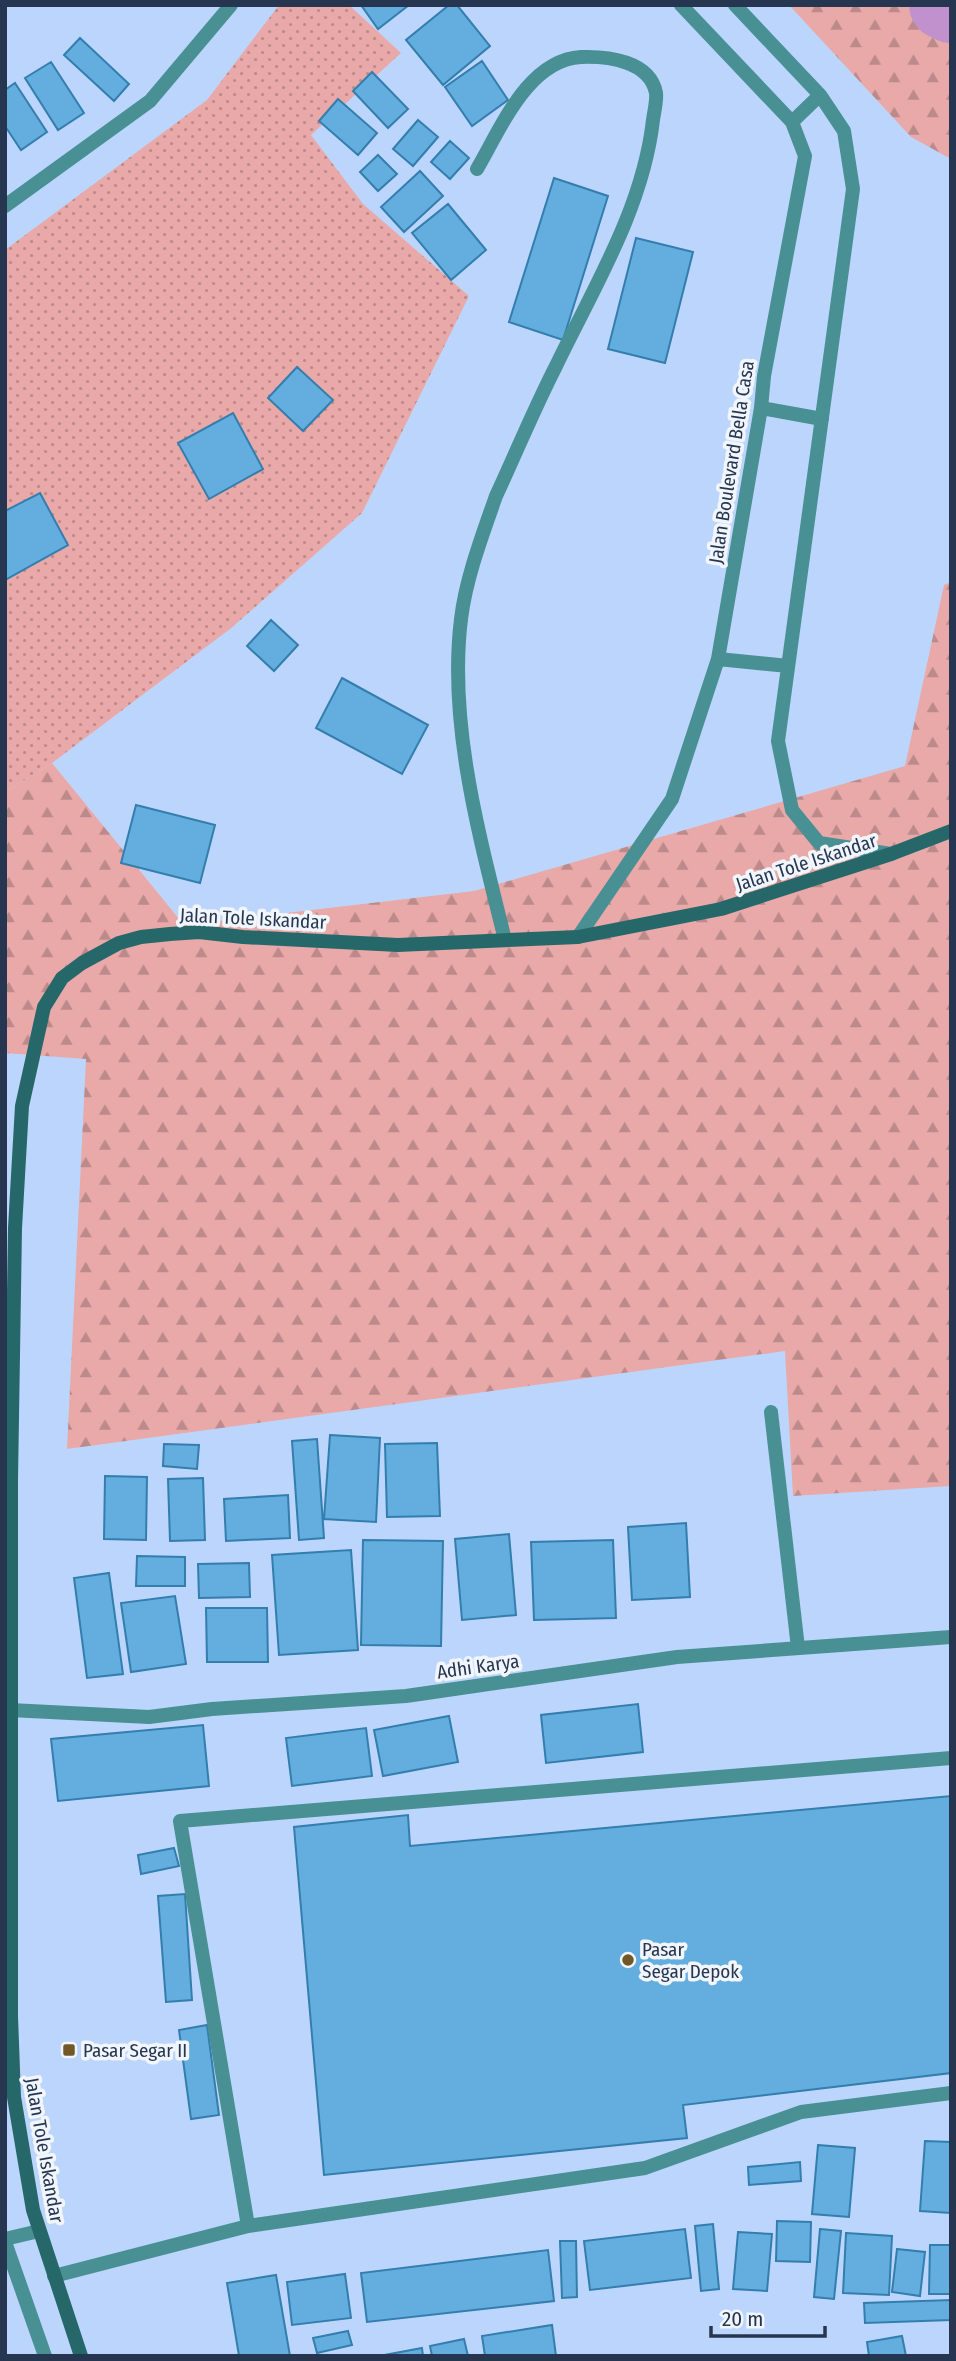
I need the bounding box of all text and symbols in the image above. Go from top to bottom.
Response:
street label: Jalan Boulevard Bella Casa [704,359,759,565]
street label: Jalan Tole Iskandar [733,829,880,896]
street label: Jalan Tole Iskandar [179,903,327,934]
street label: Adhi Karya [435,1649,521,1684]
place label: Pasar Segar Depok [642,1938,739,1983]
marker: Pasar Segar Depok [620,1952,636,1968]
place label: Pasar Segar II [83,2039,187,2062]
marker: Pasar Segar II [61,2042,77,2058]
street label: Jalan Tole Iskandar [20,2076,69,2225]
scale bar [711,2294,825,2338]
text: 20 m [722,2306,763,2332]

